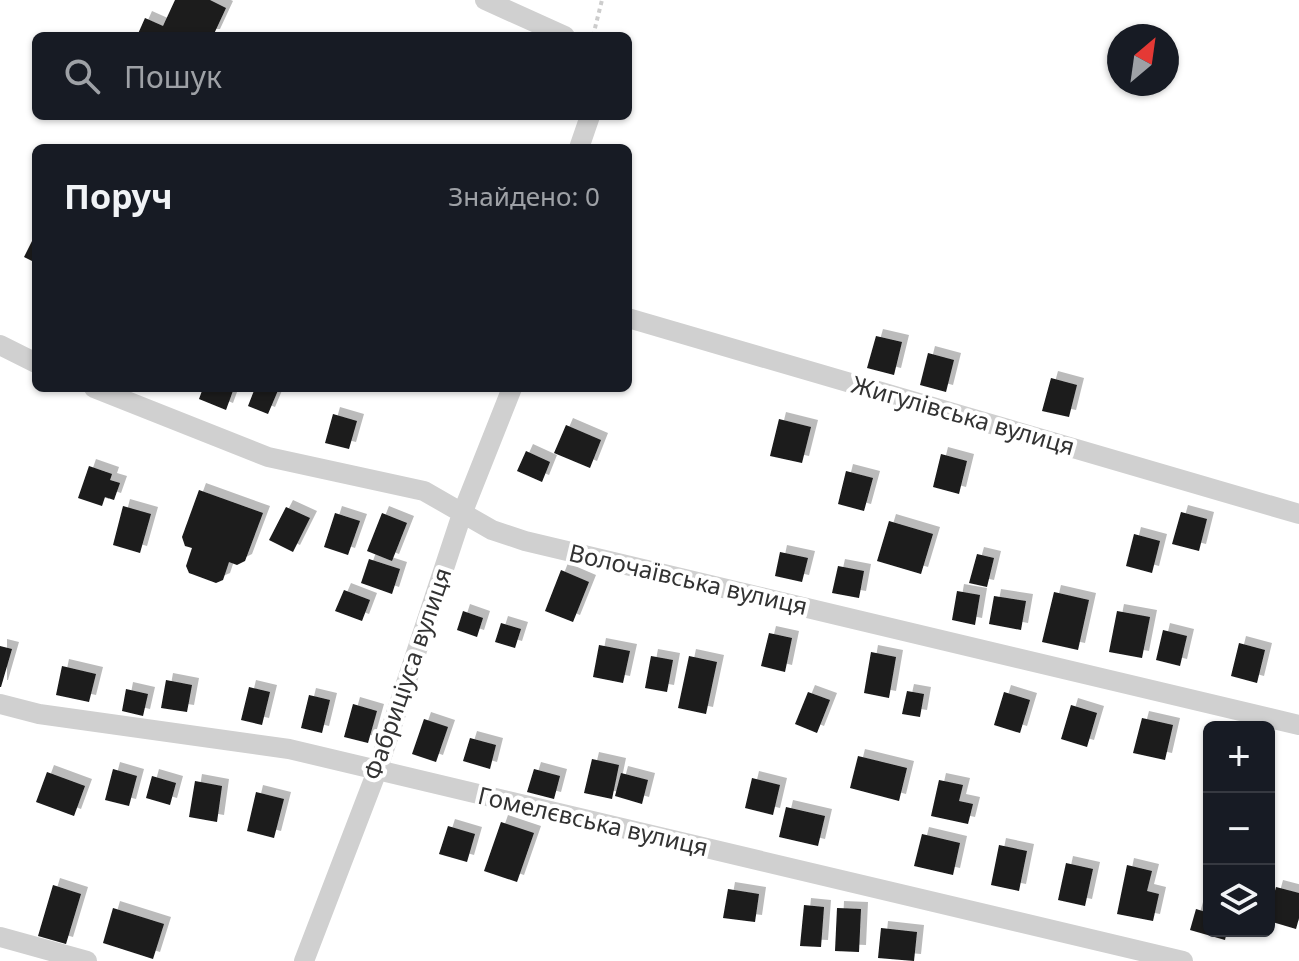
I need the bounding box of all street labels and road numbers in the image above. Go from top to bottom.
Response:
street label: Жигулівська вулиця [848,367,1079,462]
street label: Волочаївська вулиця [566,535,811,622]
street label: Фабриціуса вулиця [355,563,458,784]
street label: Гомелєвська вулиця [475,778,712,863]

